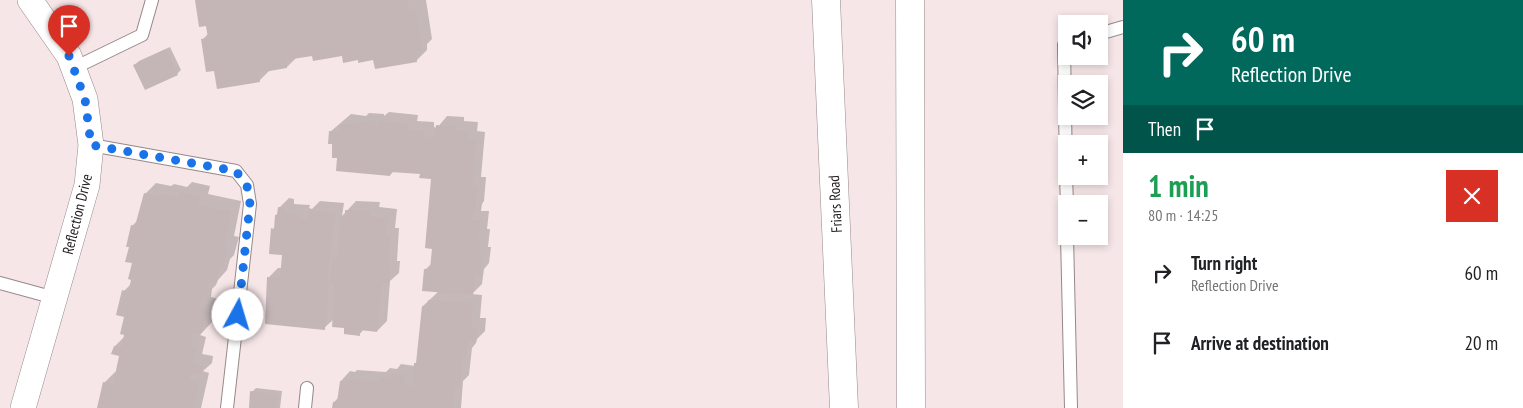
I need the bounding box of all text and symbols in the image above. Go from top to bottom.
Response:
pin [48,5,90,56]
icon: arrive [55,12,83,40]
map controls [1058,15,1108,245]
button: sound [1058,15,1108,65]
text: 60 m [1231,16,1295,62]
icon: right [1148,20,1213,85]
text: Reflection Drive [1231,60,1351,88]
button: layers [1058,75,1108,125]
icon: arrive [1191,115,1219,143]
text: Then [1148,117,1181,141]
button: + [1058,135,1108,185]
text: 1 min [1148,166,1209,205]
button: close [1446,170,1498,222]
street label: Reflection Drive [58,172,96,256]
street label: Friars Road [824,175,846,233]
button: − [1058,195,1108,245]
text: 80 m · 14:25 [1148,205,1219,225]
text: Turn right [1191,251,1257,275]
icon: right [1148,259,1176,287]
text: 60 m [1465,261,1498,285]
text: Reflection Drive [1191,275,1279,295]
position arrow [211,288,263,340]
icon: arrive [1148,329,1176,357]
text: Arrive at destination [1191,331,1329,355]
text: 20 m [1465,331,1498,355]

